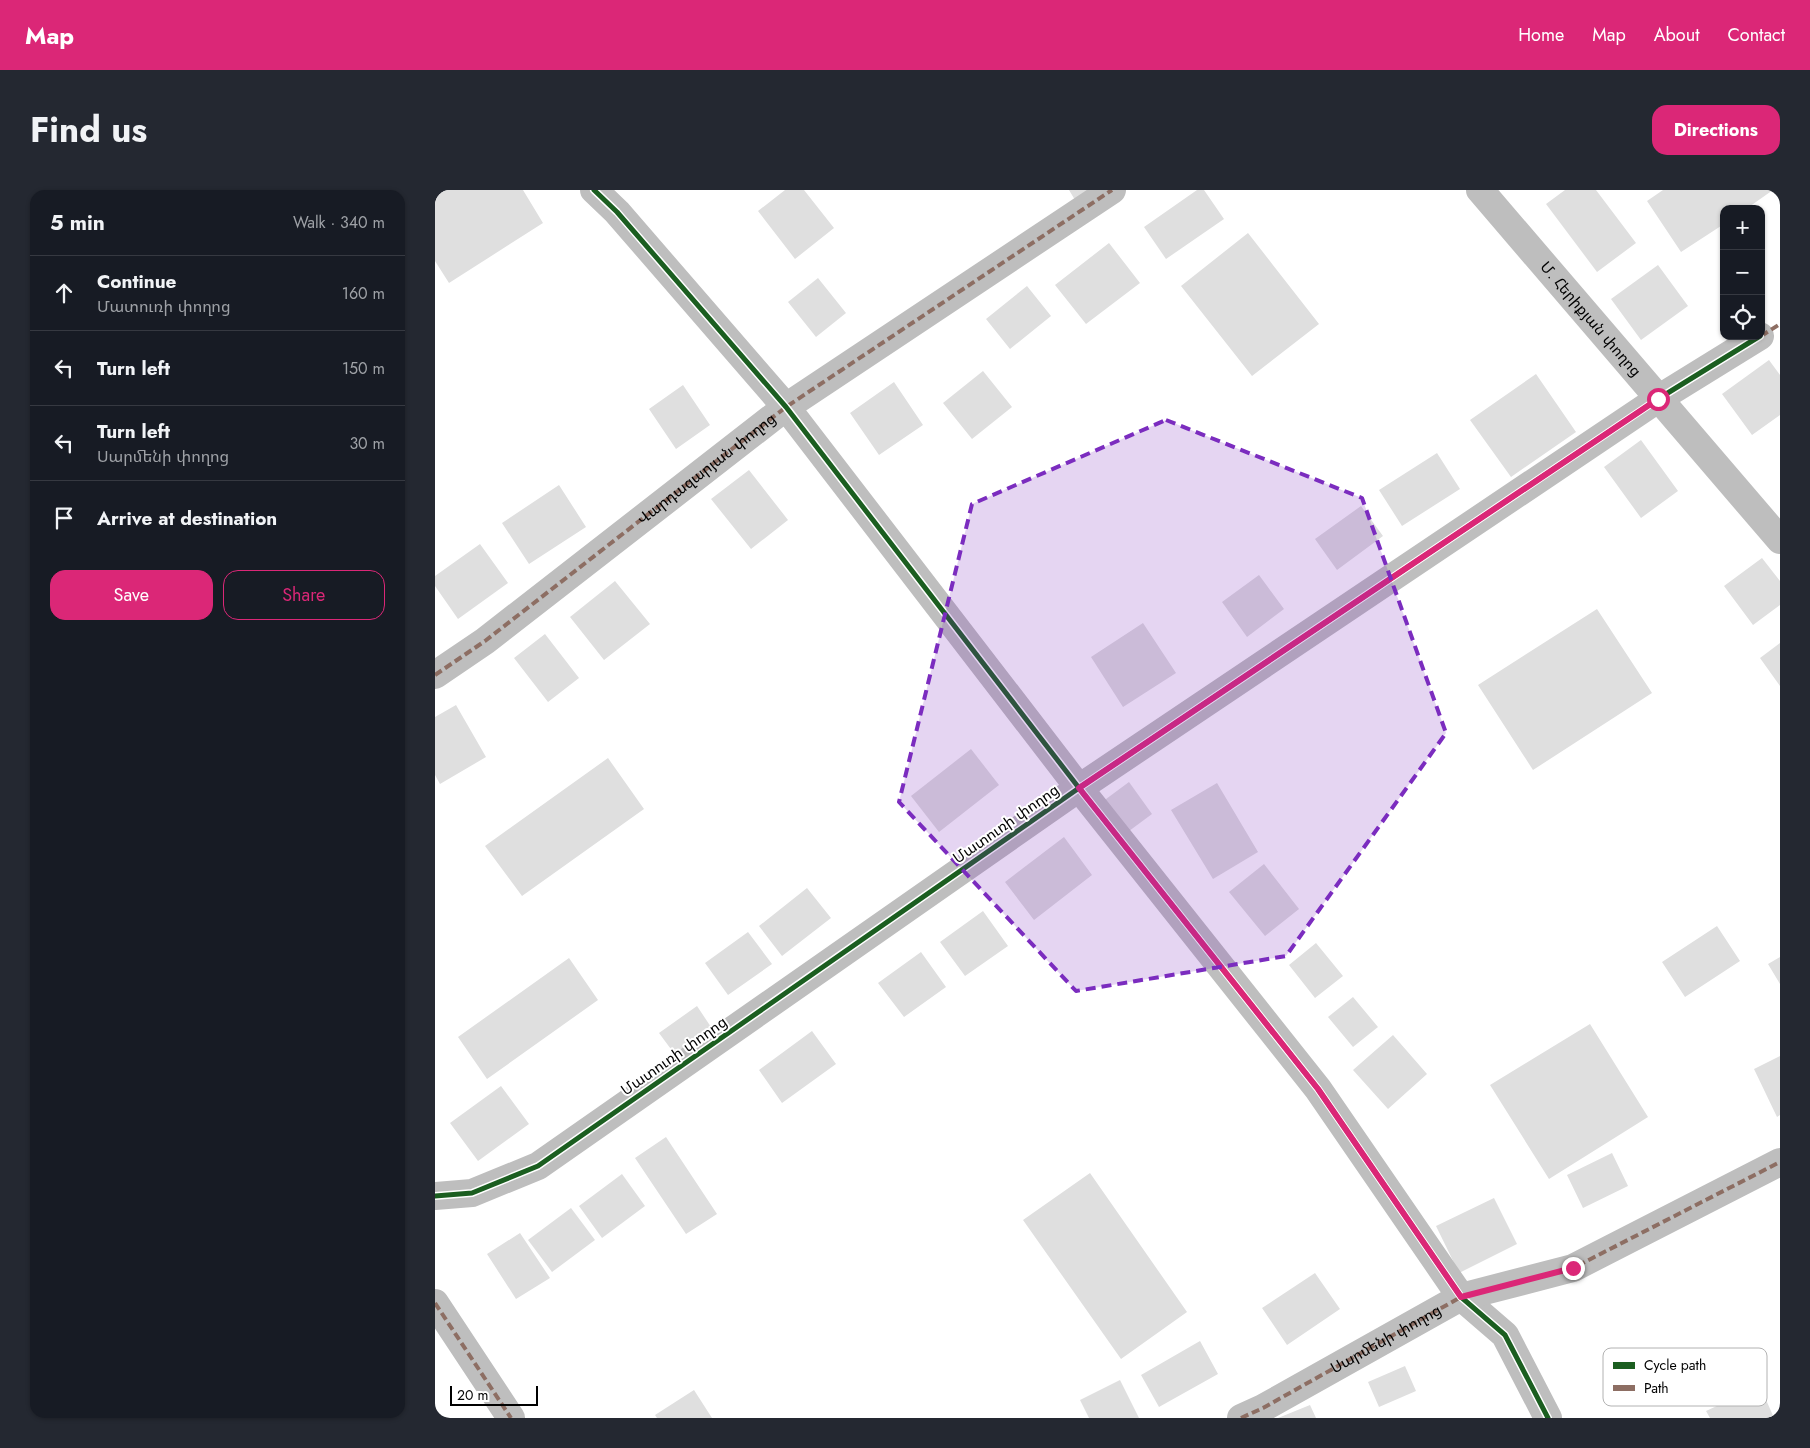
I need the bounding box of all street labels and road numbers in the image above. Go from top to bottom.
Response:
street label: Մ. Հերիքյան փողոց [1535,257,1646,382]
street label: Վարդազարյան փողոց [632,408,781,530]
street label: Մատուռի փողոց [948,779,1064,869]
street label: Մատուռի փողոց [616,1011,732,1101]
street label: Սարմենի փողոց [1326,1299,1445,1379]

